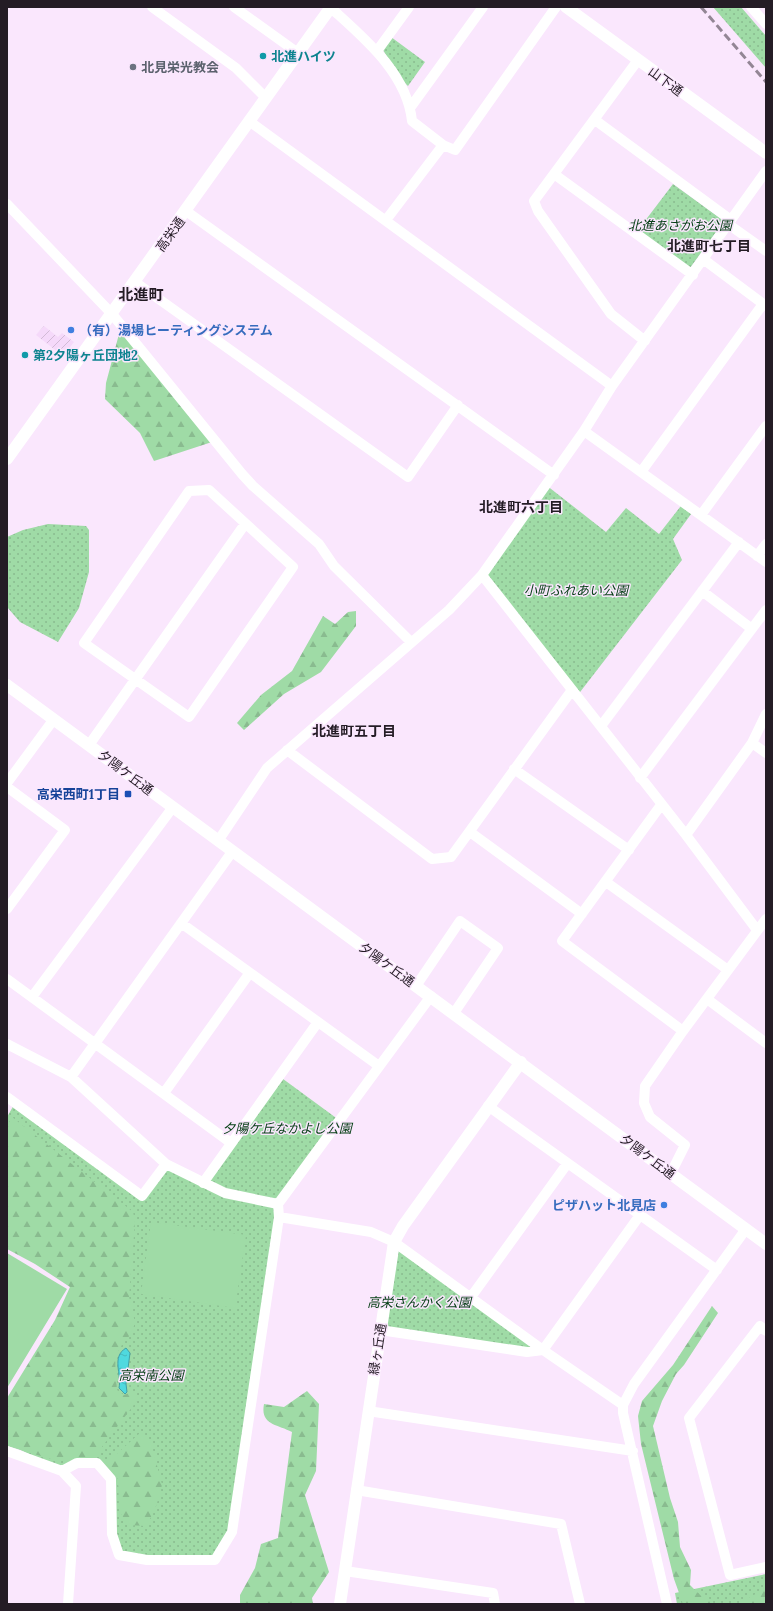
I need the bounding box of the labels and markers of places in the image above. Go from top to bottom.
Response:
place label: 北進ハイツ [271,48,336,65]
marker: 北進ハイツ [258,51,268,61]
place label: 北見栄光教会 [141,59,219,76]
marker: 北見栄光教会 [128,62,138,72]
place label: （有）湯場ヒーティングシステム [79,322,273,339]
marker: （有）湯場ヒーティングシステム [66,325,76,335]
place label: 第2夕陽ヶ丘団地2 [33,347,138,364]
marker: 第2夕陽ヶ丘団地2 [20,350,30,360]
place label: 高栄西町1丁目 [37,786,120,803]
marker: 高栄西町1丁目 [123,789,133,799]
place label: ピザハット北見店 [552,1197,656,1214]
marker: ピザハット北見店 [659,1200,669,1210]

